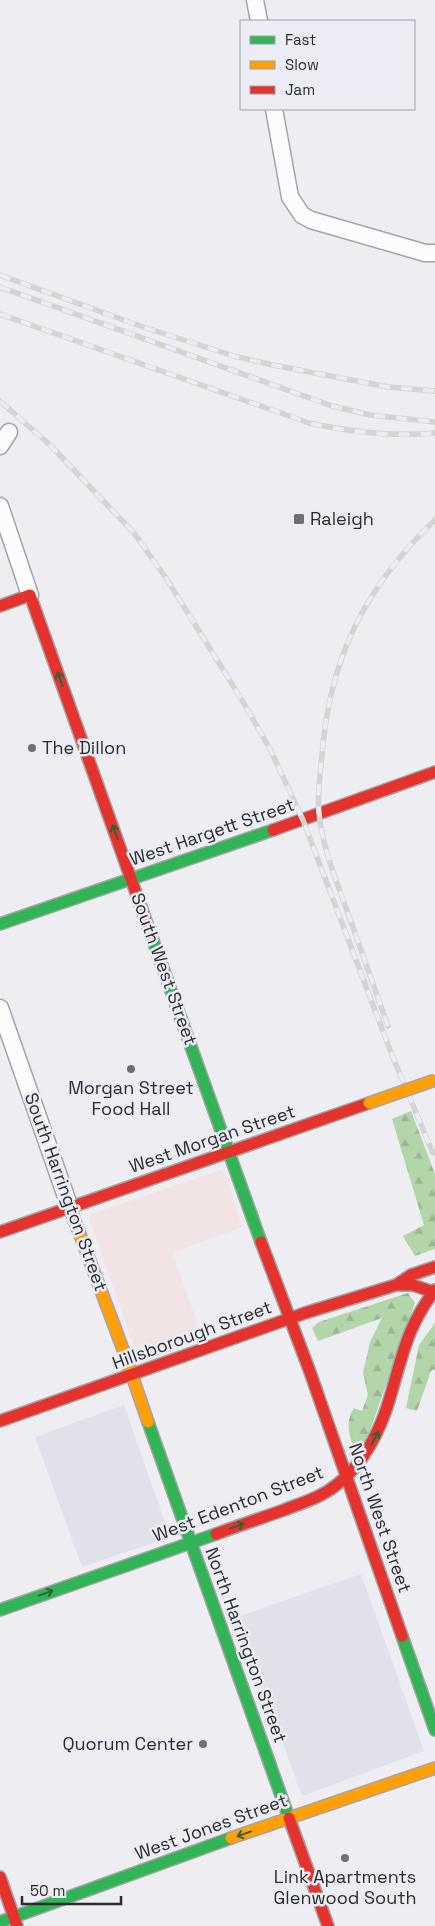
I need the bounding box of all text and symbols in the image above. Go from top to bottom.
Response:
legend [240,20,415,110]
text: Fast [285,30,316,49]
text: Slow [285,55,319,74]
text: Jam [285,80,315,99]
place label: Raleigh [310,507,374,530]
marker: Raleigh [292,512,306,526]
one-way arrow [55,672,64,687]
place label: The Dillon [42,736,126,759]
marker: The Dillon [26,742,38,754]
street label: West Hargett Street [126,793,297,871]
one-way arrow [110,825,119,840]
street label: South West Street [126,890,203,1048]
marker: Morgan Street Food Hall [125,1063,137,1075]
place label: Morgan Street Food Hall [68,1076,194,1120]
street label: South Harrington Street [20,1089,113,1294]
street label: West Morgan Street [126,1099,298,1178]
street label: Hillsborough Street [109,1295,275,1374]
one-way arrow [370,1430,380,1445]
street label: North West Street [344,1440,417,1596]
street label: West Edenton Street [149,1460,327,1547]
one-way arrow [229,1521,244,1530]
street label: North Harrington Street [200,1544,293,1746]
one-way arrow [38,1588,53,1597]
place label: Quorum Center [63,1732,193,1755]
marker: Quorum Center [197,1738,209,1750]
street label: West Jones Street [131,1788,290,1865]
one-way arrow [237,1830,252,1839]
marker: Link Apartments Glenwood South [339,1852,351,1864]
place label: Link Apartments Glenwood South [273,1865,417,1909]
scale bar [22,1874,121,1906]
text: 50 m [30,1881,65,1900]

